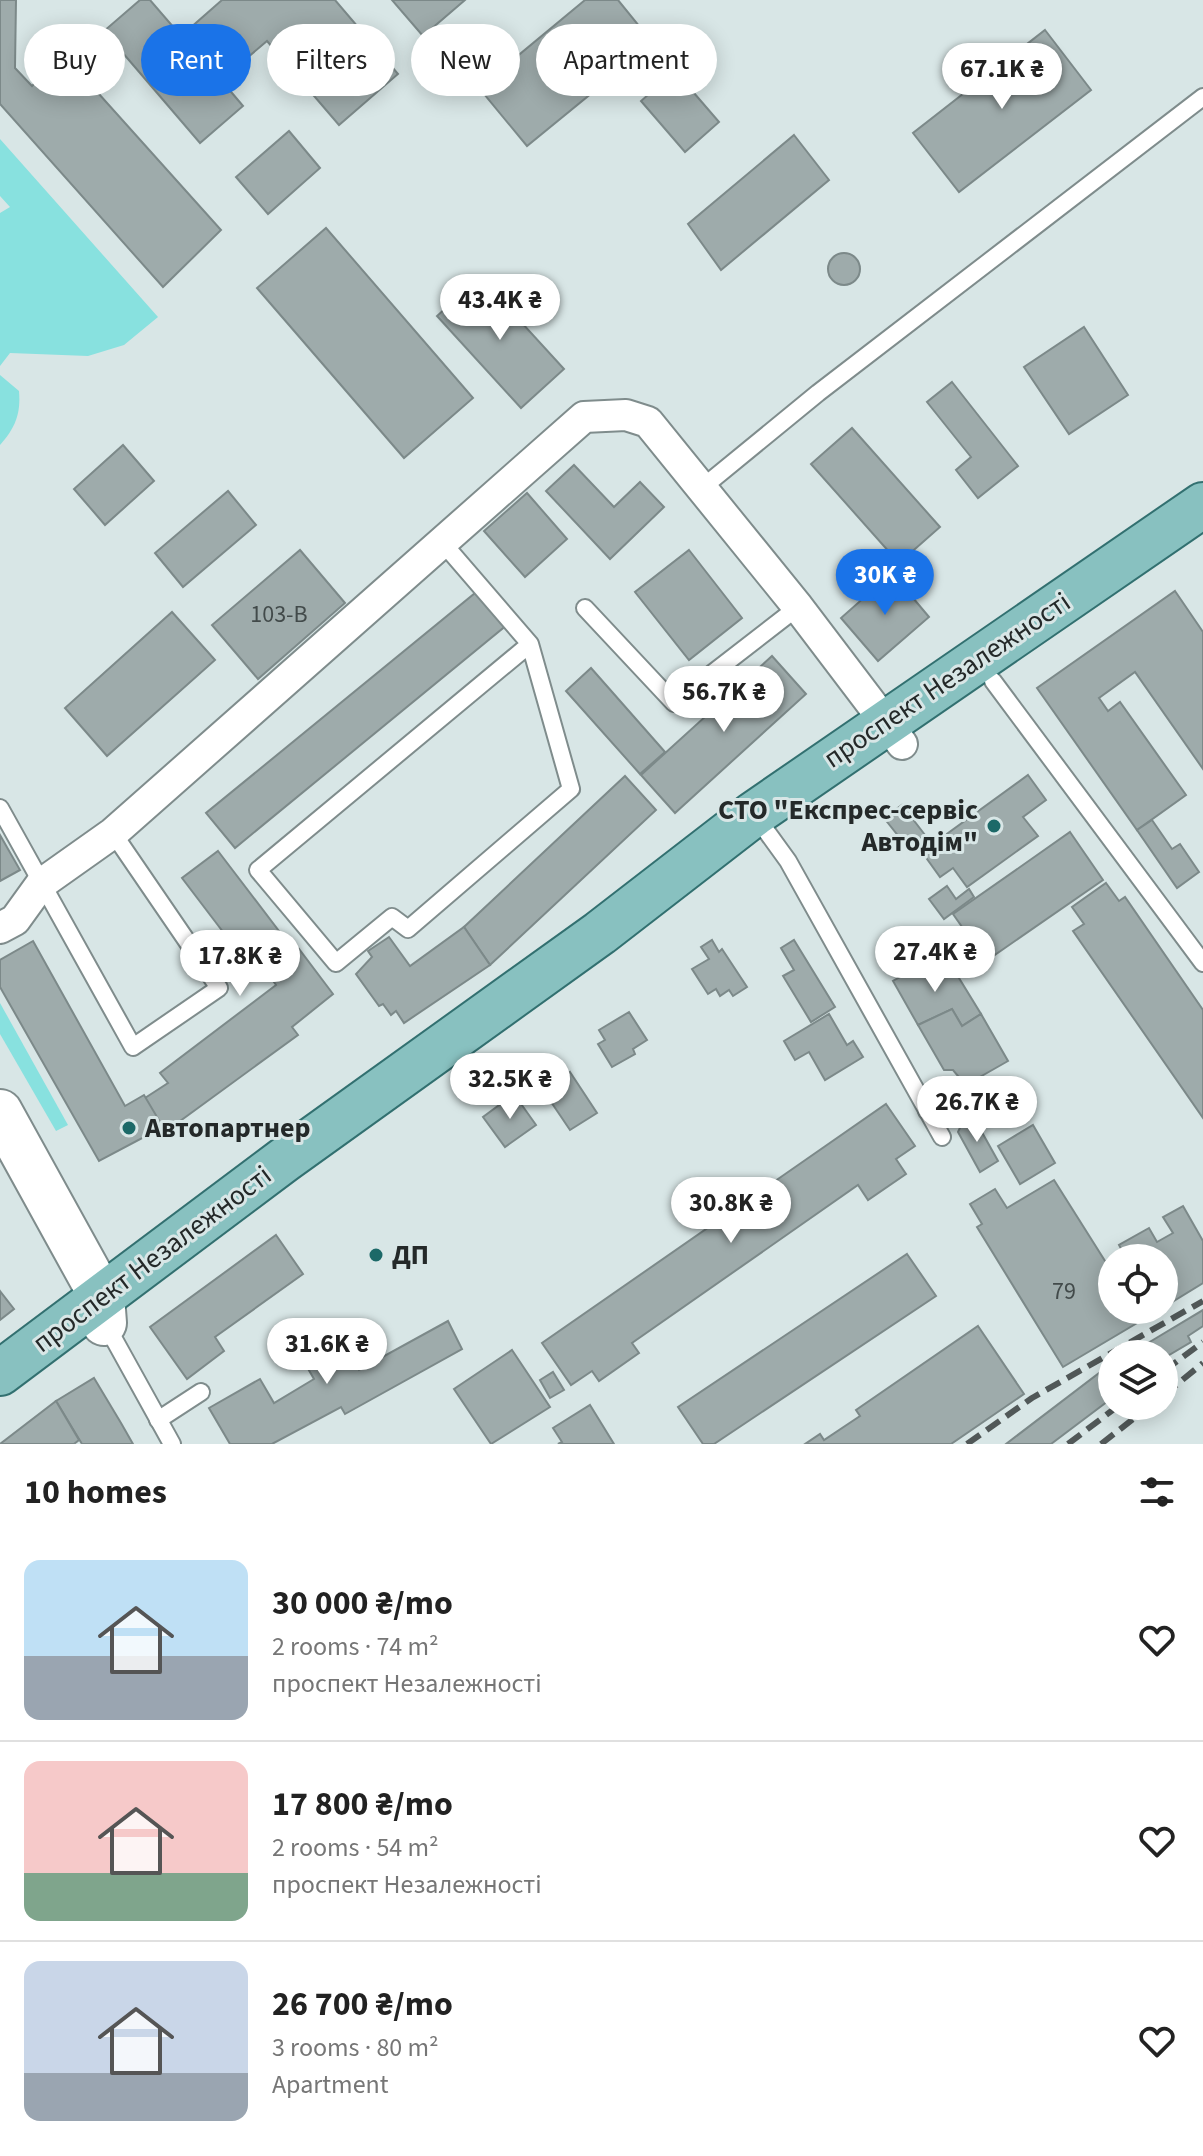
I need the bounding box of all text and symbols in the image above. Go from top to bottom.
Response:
chip: Buy [24,24,125,96]
chip: Rent [141,24,251,96]
chip: Filters [267,24,395,96]
chip: New [411,24,520,96]
chip: Apartment [536,24,717,96]
pin: 67.1K ₴ [928,43,1076,111]
text: 67.1K ₴ [960,50,1044,87]
pin: 43.4K ₴ [426,274,574,342]
text: 43.4K ₴ [458,281,542,318]
pin: 30K ₴ [829,549,941,617]
text: 30K ₴ [854,556,916,593]
street label: проспект Незалежності [815,582,1079,778]
house number: 103-В [250,597,308,632]
pin: 56.7K ₴ [650,666,798,734]
text: 56.7K ₴ [682,673,766,710]
place label: СТО "Експрес-сервіс Автодім" [718,790,978,862]
marker: СТО "Експрес-сервіс Автодім" [985,817,1003,835]
pin: 27.4K ₴ [861,926,1009,994]
pin: 17.8K ₴ [166,930,314,998]
text: 27.4K ₴ [893,933,977,970]
text: 17.8K ₴ [198,937,282,974]
pin: 32.5K ₴ [436,1053,584,1121]
text: 32.5K ₴ [468,1060,552,1097]
pin: 26.7K ₴ [903,1076,1051,1144]
text: 26.7K ₴ [935,1083,1019,1120]
place label: Автопартнер [144,1108,311,1148]
marker: Автопартнер [120,1119,138,1137]
street label: проспект Незалежності [24,1156,280,1362]
pin: 30.8K ₴ [657,1177,805,1245]
text: 30.8K ₴ [689,1184,773,1221]
place label: ДП [392,1235,429,1275]
map controls [1098,1244,1178,1420]
button: locate [1098,1244,1178,1324]
marker: ДП [367,1246,385,1264]
house number: 79 [1052,1274,1076,1309]
pin: 31.6K ₴ [253,1318,401,1386]
text: 31.6K ₴ [285,1325,369,1362]
button: layers [1098,1340,1178,1420]
text: 10 homes [24,1468,167,1517]
icon: filters [1135,1470,1179,1514]
text: 30 000 ₴/mo [272,1579,453,1628]
icon: home [88,1592,184,1688]
icon: heart [1135,1618,1179,1662]
text: 2 rooms · 74 m² [272,1628,439,1665]
text: проспект Незалежності [272,1665,542,1702]
text: 17 800 ₴/mo [272,1780,453,1829]
icon: home [88,1793,184,1889]
icon: heart [1135,1819,1179,1863]
text: 2 rooms · 54 m² [272,1829,439,1866]
text: проспект Незалежності [272,1866,542,1903]
text: 26 700 ₴/mo [272,1980,453,2029]
icon: home [88,1993,184,2089]
icon: heart [1135,2019,1179,2063]
text: 3 rooms · 80 m² [272,2029,439,2066]
text: Apartment [272,2066,389,2103]

